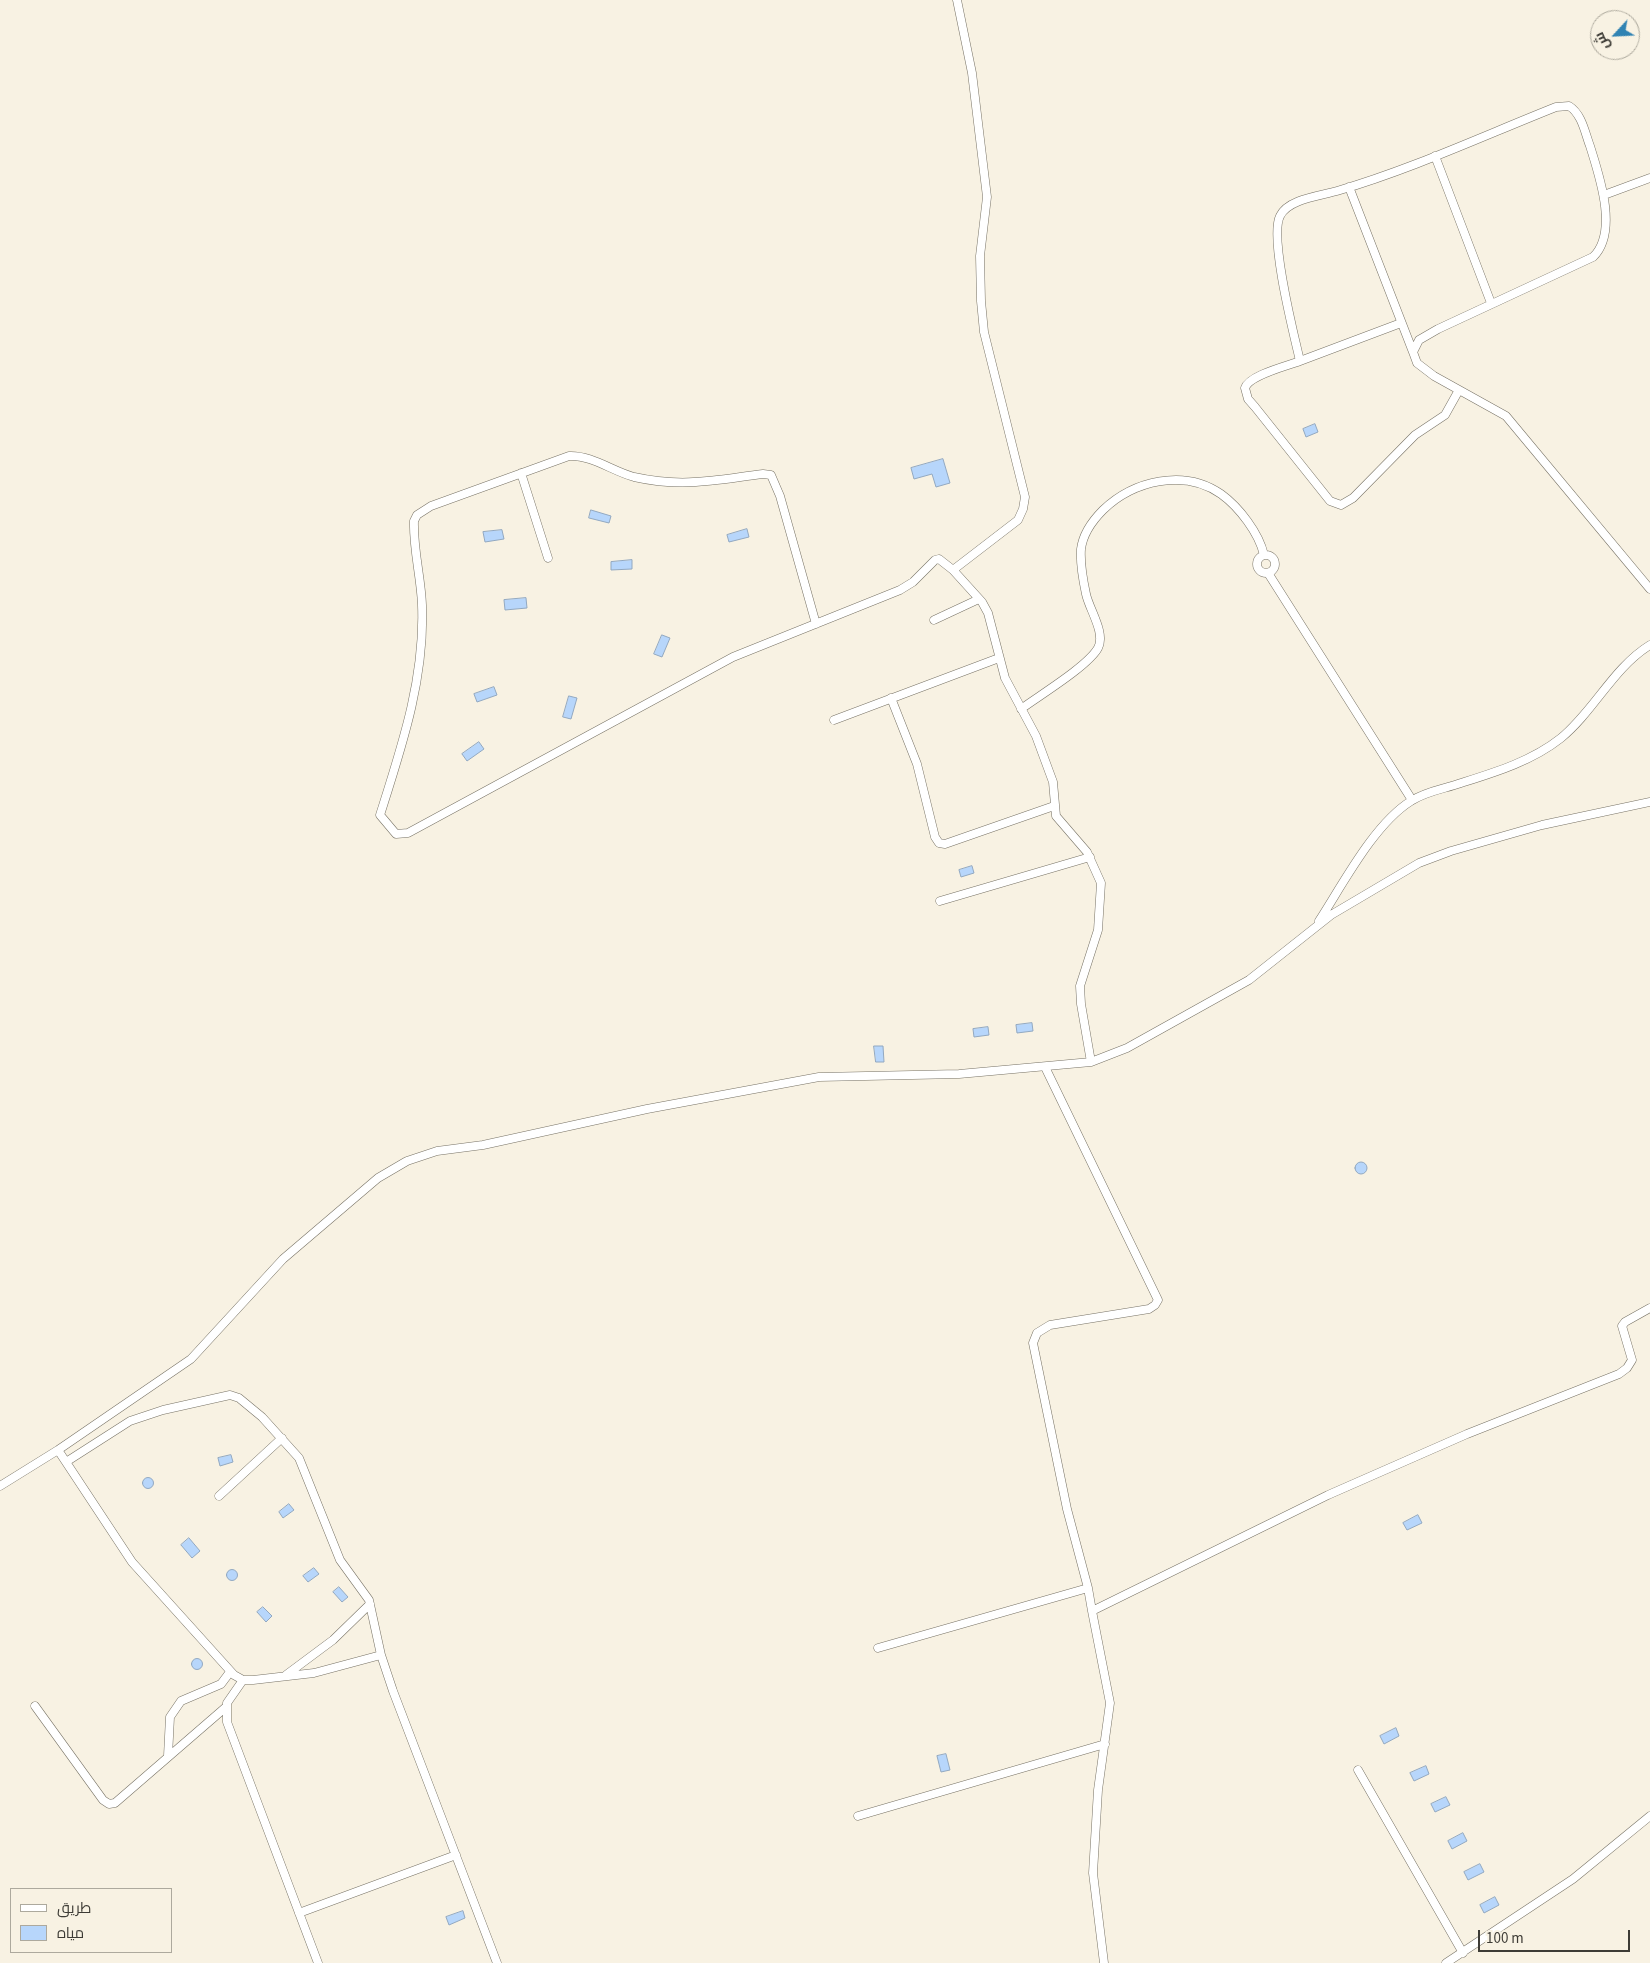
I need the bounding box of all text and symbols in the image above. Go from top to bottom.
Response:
north arrow [1590,10,1640,60]
text: ش [1589,29,1615,53]
legend [10,1888,172,1953]
text: طريق [57,1898,91,1919]
scale bar [1480,1920,1632,1952]
text: مياه [57,1923,84,1944]
text: 100 m [1486,1928,1524,1949]

